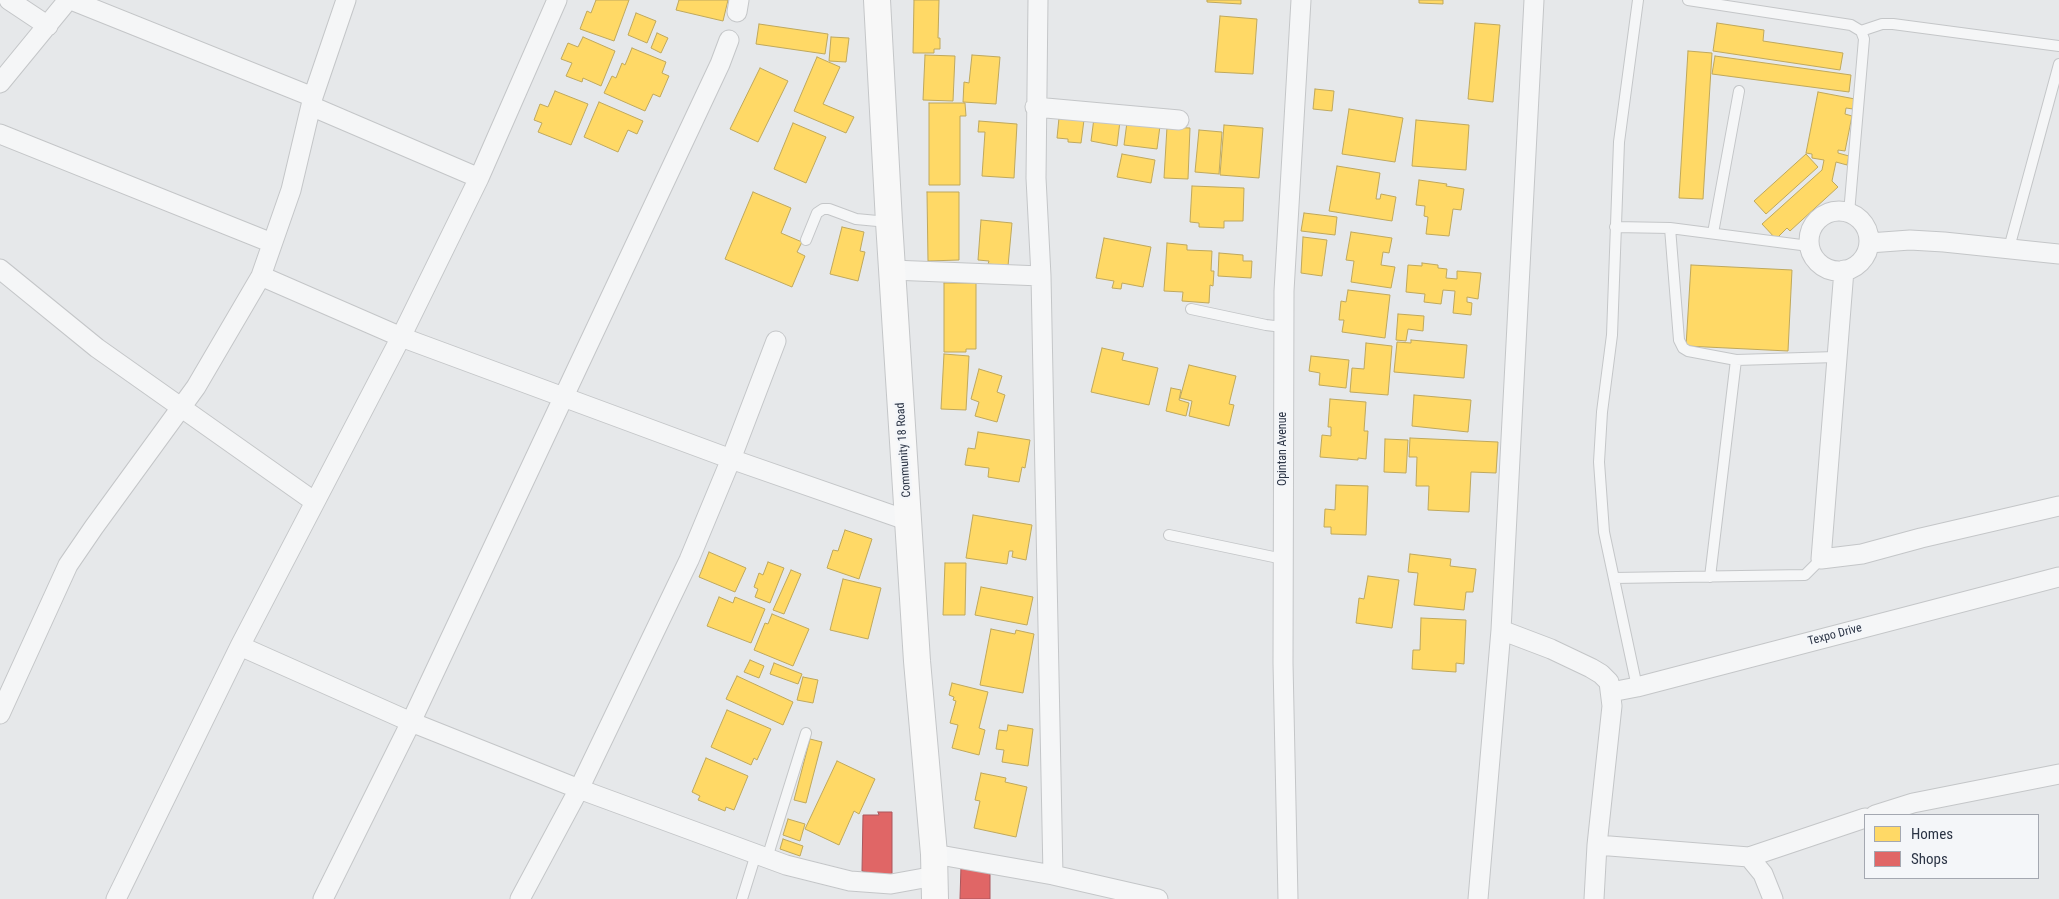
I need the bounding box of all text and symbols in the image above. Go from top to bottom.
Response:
street label: Community 18 Road [893,402,915,498]
street label: Opintan Avenue [1276,412,1290,486]
street label: Texpo Drive [1806,621,1864,649]
legend [1864,814,2039,879]
text: Homes [1911,825,1953,843]
text: Shops [1911,850,1948,868]

